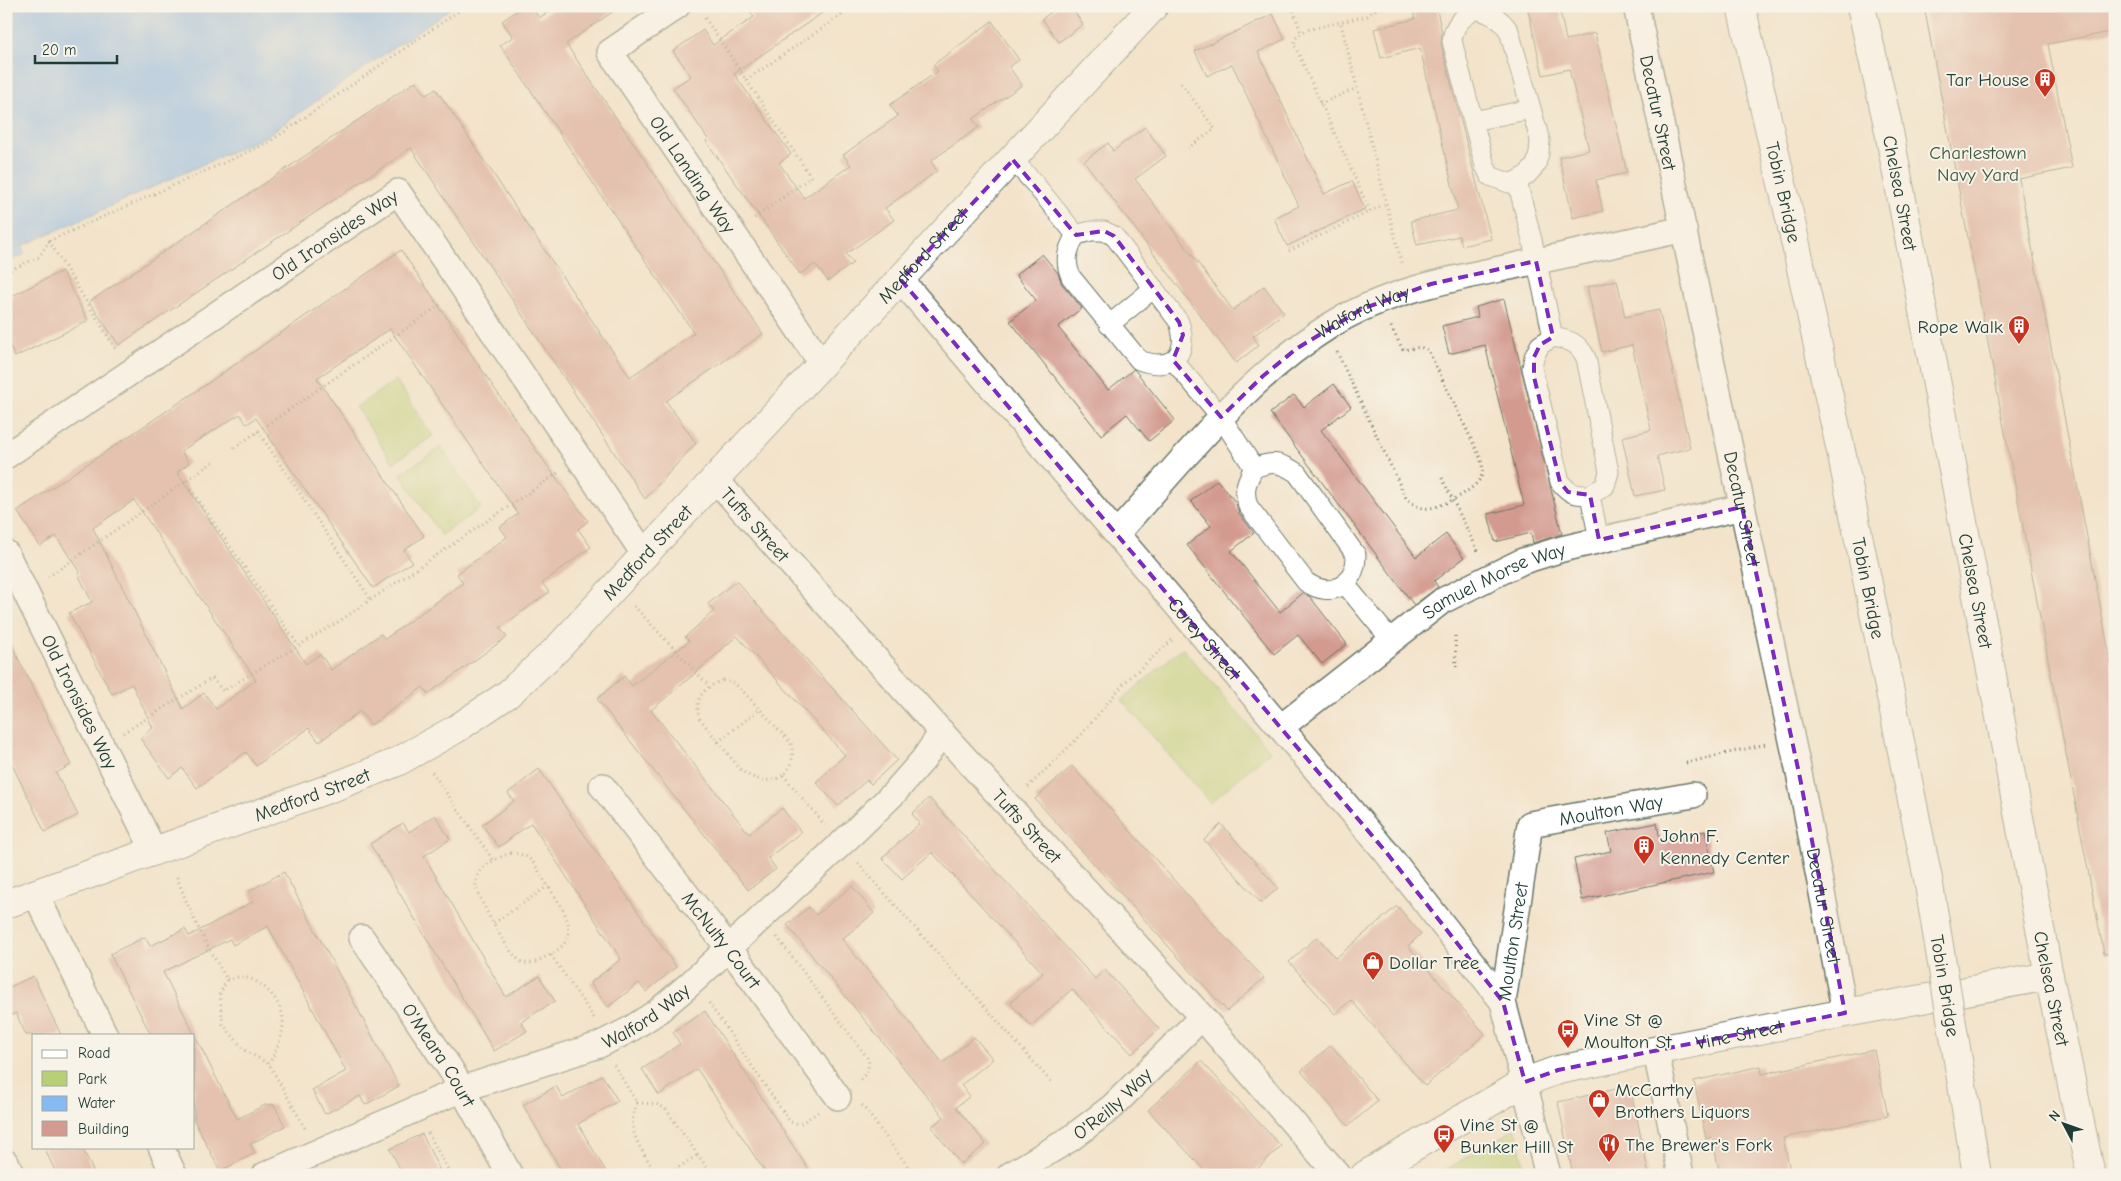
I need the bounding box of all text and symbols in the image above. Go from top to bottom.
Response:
scale bar [35,32,118,64]
text: 20 m [42,41,76,59]
street label: Decatur Street [1635,53,1681,173]
building icon: Tar House [2033,67,2057,98]
place label: Tar House [1946,69,2029,91]
street label: Old Landing Way [645,112,740,238]
street label: Chelsea Street [1878,134,1921,253]
street label: Tobin Bridge [1761,140,1805,245]
park label: Charlestown Navy Yard [1929,142,2027,186]
street label: Old Ironsides Way [268,185,403,286]
street label: Medford Street [874,204,973,308]
street label: Walford Way [1312,281,1413,344]
building icon: Rope Walk [2007,314,2031,345]
place label: Rope Walk [1918,316,2004,338]
street label: Decatur Street [1719,449,1765,569]
street label: Tufts Street [716,483,794,567]
street label: Medford Street [598,500,697,605]
street label: Chelsea Street [1953,532,1997,651]
street label: Tobin Bridge [1847,536,1889,641]
street label: Samuel Morse Way [1418,538,1569,624]
street label: Corey Street [1163,594,1246,685]
street label: Old Ironsides Way [36,631,122,774]
street label: Medford Street [251,764,374,826]
street label: Tufts Street [987,785,1066,868]
street label: Moulton Way [1557,790,1665,831]
place label: John F. Kennedy Center [1660,825,1790,869]
building icon: John F. Kennedy Center [1632,834,1656,865]
street label: Decatur Street [1802,846,1845,966]
street label: Moulton Street [1493,880,1533,1002]
street label: McNulty Court [677,888,765,994]
street label: Chelsea Street [2029,929,2074,1049]
street label: Tobin Bridge [1925,933,1964,1038]
shop icon: Dollar Tree [1361,950,1385,981]
place label: Dollar Tree [1389,952,1479,974]
street label: Walford Way [599,979,695,1054]
street label: O'Meara Court [397,999,480,1112]
place label: Vine St @ Moulton St [1584,1009,1672,1053]
street label: Vine Street [1694,1015,1786,1054]
bus stop icon: Vine St @ Moulton St [1556,1018,1580,1049]
legend [32,1034,195,1148]
text: Road [78,1044,110,1062]
street label: O'Reilly Way [1069,1063,1157,1145]
text: Park [78,1070,107,1088]
place label: McCarthy Brothers Liquors [1615,1079,1750,1123]
shop icon: McCarthy Brothers Liquors [1587,1088,1611,1119]
text: Water [78,1094,115,1112]
north arrow [2038,1098,2088,1148]
text: N [2045,1107,2064,1125]
place label: Vine St @ Bunker Hill St [1460,1114,1573,1158]
text: Building [78,1120,129,1138]
bus stop icon: Vine St @ Bunker Hill St [1432,1123,1456,1154]
restaurant icon: The Brewer's Fork [1597,1132,1621,1163]
place label: The Brewer's Fork [1625,1134,1773,1156]

